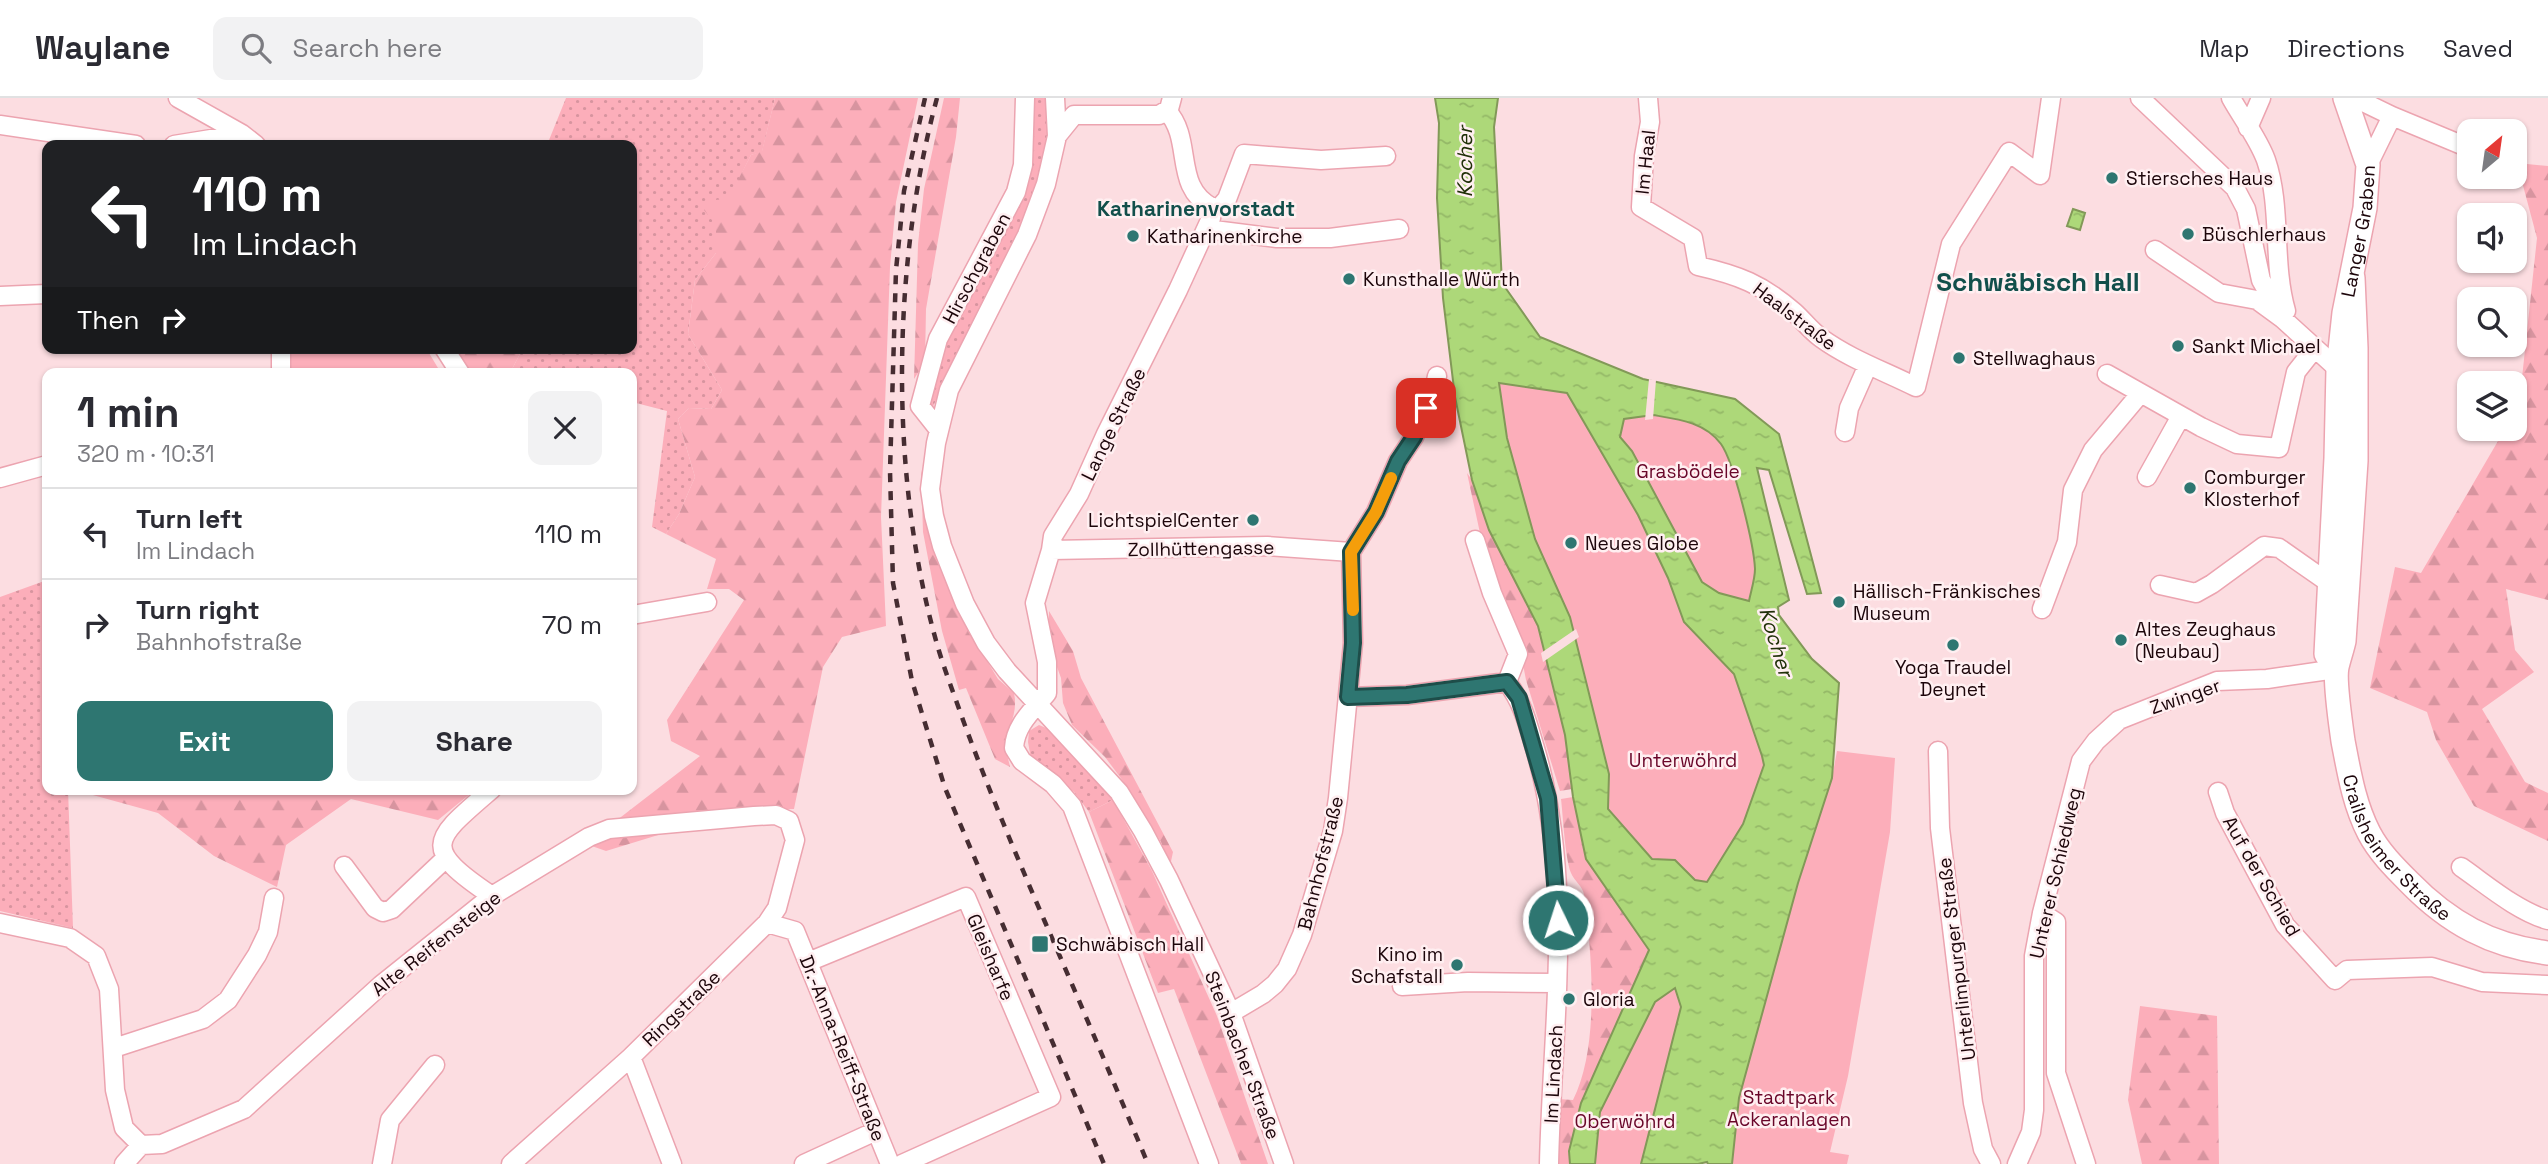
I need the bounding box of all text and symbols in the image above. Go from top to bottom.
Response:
search box [213,17,703,80]
text: Waylane [35,27,171,69]
icon: search [237,29,275,67]
text: Search here [293,31,442,65]
text: Map [2199,33,2249,64]
text: Directions [2287,33,2405,64]
text: Saved [2443,33,2513,64]
north arrow [2457,119,2527,189]
map controls [2457,119,2527,441]
water label: Kocher [1451,124,1478,198]
street label: Im Haal [1630,129,1661,196]
text: 110 m [192,163,322,225]
street label: Langer Graben [2335,164,2381,299]
place label: Stiersches Haus [2126,166,2273,191]
icon: left [77,168,168,259]
marker: Stiersches Haus [2104,170,2120,186]
district label: Katharinenvorstadt [1097,195,1295,222]
button: sound [2457,203,2527,273]
street label: Hirschgraben [937,208,1016,328]
place label: Büschlerhaus [2202,222,2326,247]
text: Im Lindach [192,224,358,264]
place label: Katharinenkirche [1147,224,1303,249]
marker: Büschlerhaus [2180,226,2196,242]
marker: Katharinenkirche [1125,228,1141,244]
district label: Schwäbisch Hall [1936,265,2140,299]
place label: Kunsthalle Würth [1363,267,1520,292]
marker: Kunsthalle Würth [1341,271,1357,287]
street label: Haalstraße [1748,277,1842,356]
button: search [2457,287,2527,357]
icon: right [154,301,192,339]
text: Then [77,303,140,337]
place label: Sankt Michael [2192,334,2321,359]
marker: Sankt Michael [2170,338,2186,354]
place label: Stellwaghaus [1973,346,2096,371]
marker: Stellwaghaus [1951,350,1967,366]
street label: Lange Straße [1075,364,1152,485]
button: layers [2457,371,2527,441]
pin [1396,378,1456,438]
text: 1 min [77,386,180,439]
icon: arrive [1407,389,1445,427]
button: close [528,391,602,465]
text: 320 m · 10:31 [77,439,215,469]
park label: Grasbödele [1636,459,1740,484]
place label: Comburger Klosterhof [2204,465,2306,512]
marker: Comburger Klosterhof [2182,480,2198,496]
text: Turn left [136,502,243,536]
place label: LichtspielCenter [1088,508,1239,533]
marker: LichtspielCenter [1245,512,1261,528]
icon: left [77,515,115,553]
text: 110 m [535,517,602,551]
place label: Neues Globe [1585,531,1699,556]
street label: Zollhüttengasse [1127,535,1275,562]
marker: Neues Globe [1563,535,1579,551]
text: Im Lindach [136,536,255,566]
place label: Hällisch-Fränkisches Museum [1853,579,2041,626]
text: Turn right [136,593,260,627]
marker: Hällisch-Fränkisches Museum [1831,594,1847,610]
water label: Kocher [1753,604,1800,682]
icon: right [77,606,115,644]
text: 70 m [542,608,602,642]
place label: Altes Zeughaus (Neubau) [2135,617,2276,664]
text: Bahnhofstraße [136,627,303,657]
marker: Altes Zeughaus (Neubau) [2113,632,2129,648]
marker: Yoga Traudel Deynet [1945,637,1961,653]
place label: Yoga Traudel Deynet [1895,655,2011,702]
street label: Zwinger [2147,673,2224,720]
button: Exit [77,701,333,781]
button: Share [347,701,602,781]
park label: Unterwöhrd [1629,748,1737,773]
street label: Crailsheimer Straße [2337,772,2456,927]
street label: Unterer Schiedweg [2024,785,2087,961]
street label: Bahnhofstraße [1292,793,1349,933]
street label: Auf der Schied [2217,811,2306,941]
street label: Unterlimpurger Straße [1932,856,1981,1062]
position arrow [1521,883,1595,957]
street label: Alte Reifensteige [367,885,506,1002]
street label: Gleisharfe [961,910,1020,1004]
place label: Schwäbisch Hall [1056,932,1204,957]
marker: Schwäbisch Hall [1030,934,1050,954]
place label: Kino im Schafstall [1351,942,1443,989]
street label: Dr.-Anna-Reiff-Straße [794,952,891,1145]
marker: Kino im Schafstall [1449,957,1465,973]
street label: Ringstraße [637,965,726,1052]
street label: Steinbacher Straße [1199,968,1286,1143]
place label: Gloria [1583,987,1635,1012]
marker: Gloria [1561,991,1577,1007]
street label: Im Lindach [1538,1024,1569,1124]
park label: Stadtpark Ackeranlagen [1727,1085,1851,1132]
park label: Oberwöhrd [1575,1109,1675,1134]

